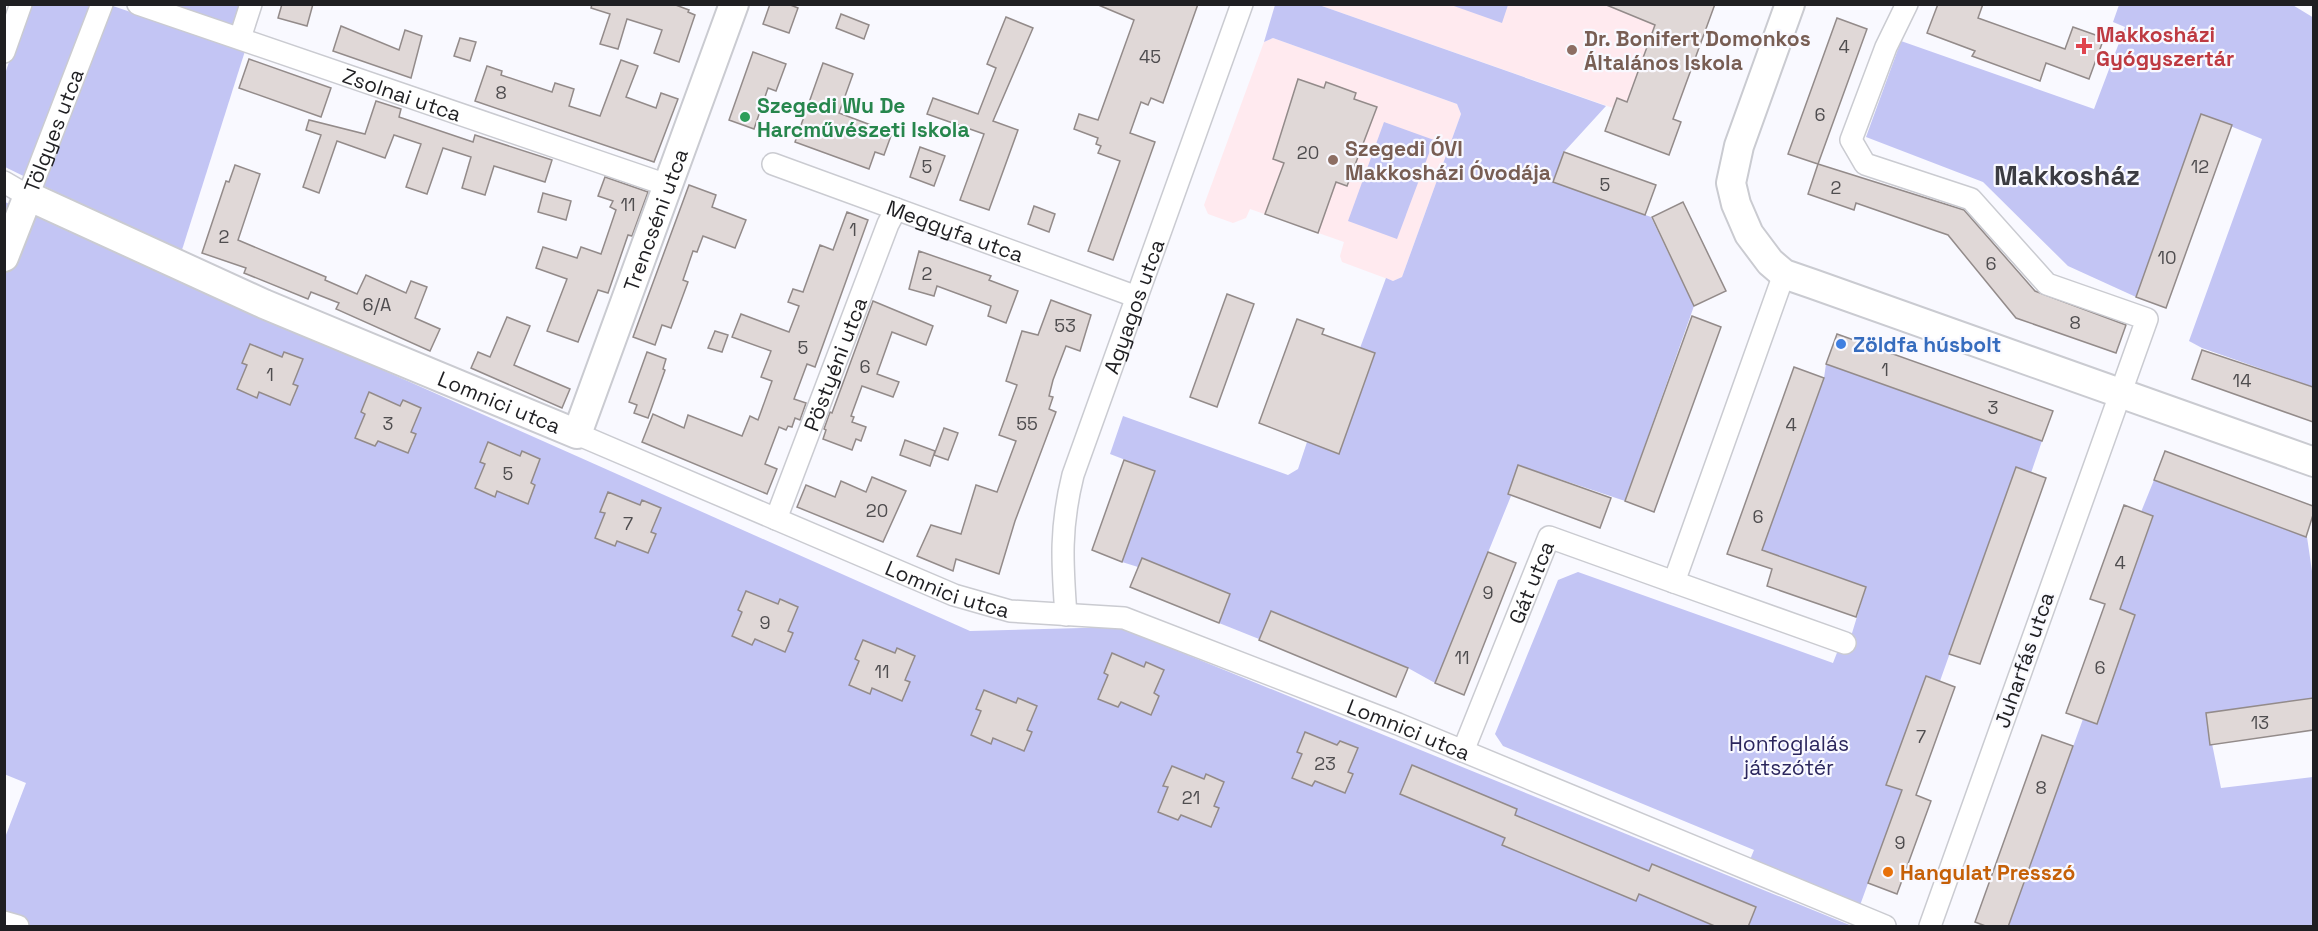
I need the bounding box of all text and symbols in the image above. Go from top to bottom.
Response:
place label: Makkosházi Gyógyszertár [2096,21,2234,72]
place label: Dr. Bonifert Domonkos Általános Iskola [1584,25,1811,76]
house number: 4 [1838,35,1850,58]
marker: Makkosházi Gyógyszertár [2077,39,2091,53]
marker: Dr. Bonifert Domonkos Általános Iskola [1565,43,1579,57]
house number: 45 [1139,45,1161,68]
street label: Zsolnai utca [339,62,465,127]
street label: Tölgyes utca [17,65,89,196]
house number: 8 [495,81,507,104]
place label: Szegedi Wu De Harcművészeti Iskola [757,92,970,143]
house number: 6 [1814,103,1826,126]
marker: Szegedi Wu De Harcművészeti Iskola [738,110,752,124]
place label: Szegedi ÓVI Makkosházi Óvodája [1345,135,1551,186]
house number: 20 [1297,141,1319,164]
street label: Trencséni utca [617,145,694,295]
marker: Szegedi ÓVI Makkosházi Óvodája [1326,153,1340,167]
house number: 5 [922,155,932,178]
house number: 12 [2191,155,2209,178]
district label: Makkosház [1994,158,2140,193]
house number: 5 [1600,173,1610,196]
house number: 2 [1831,176,1841,199]
house number: 11 [620,193,636,216]
street label: Meggyfa utca [883,193,1027,268]
house number: 1 [849,218,857,241]
house number: 2 [219,225,229,248]
street label: Agyagos utca [1097,235,1170,377]
house number: 10 [2157,246,2177,269]
house number: 6 [1985,252,1997,275]
house number: 2 [922,262,932,285]
house number: 6/A [363,293,391,316]
street label: Pöstyéni utca [797,293,873,435]
house number: 8 [2069,311,2081,334]
house number: 53 [1054,314,1076,337]
place label: Zöldfa húsbolt [1853,331,2001,358]
house number: 5 [798,336,808,359]
marker: Zöldfa húsbolt [1834,337,1848,351]
house number: 6 [859,355,871,378]
house number: 1 [1881,358,1889,381]
house number: 1 [266,363,274,386]
street label: Lomnici utca [434,364,565,439]
house number: 14 [2233,369,2251,392]
house number: 3 [1988,396,1998,419]
house number: 3 [383,412,393,435]
house number: 55 [1016,412,1038,435]
house number: 4 [1785,413,1797,436]
house number: 5 [503,462,513,485]
house number: 20 [866,499,888,522]
house number: 6 [1752,505,1764,528]
house number: 7 [623,512,633,535]
street label: Gát utca [1502,537,1560,628]
house number: 4 [2114,551,2126,574]
street label: Lomnici utca [881,554,1013,624]
house number: 9 [1482,581,1494,604]
street label: Juharfás utca [1988,588,2060,732]
house number: 9 [759,611,771,634]
house number: 11 [1454,646,1470,669]
house number: 6 [2094,656,2106,679]
house number: 11 [874,660,890,683]
street label: Lomnici utca [1343,692,1474,766]
house number: 13 [2251,711,2269,734]
house number: 7 [1916,725,1926,748]
park label: Honfoglalás játszótér [1729,730,1849,781]
house number: 23 [1314,752,1336,775]
house number: 8 [2035,776,2047,799]
house number: 21 [1182,786,1200,809]
house number: 9 [1894,831,1906,854]
place label: Hangulat Presszó [1900,859,2075,886]
marker: Hangulat Presszó [1881,865,1895,879]

